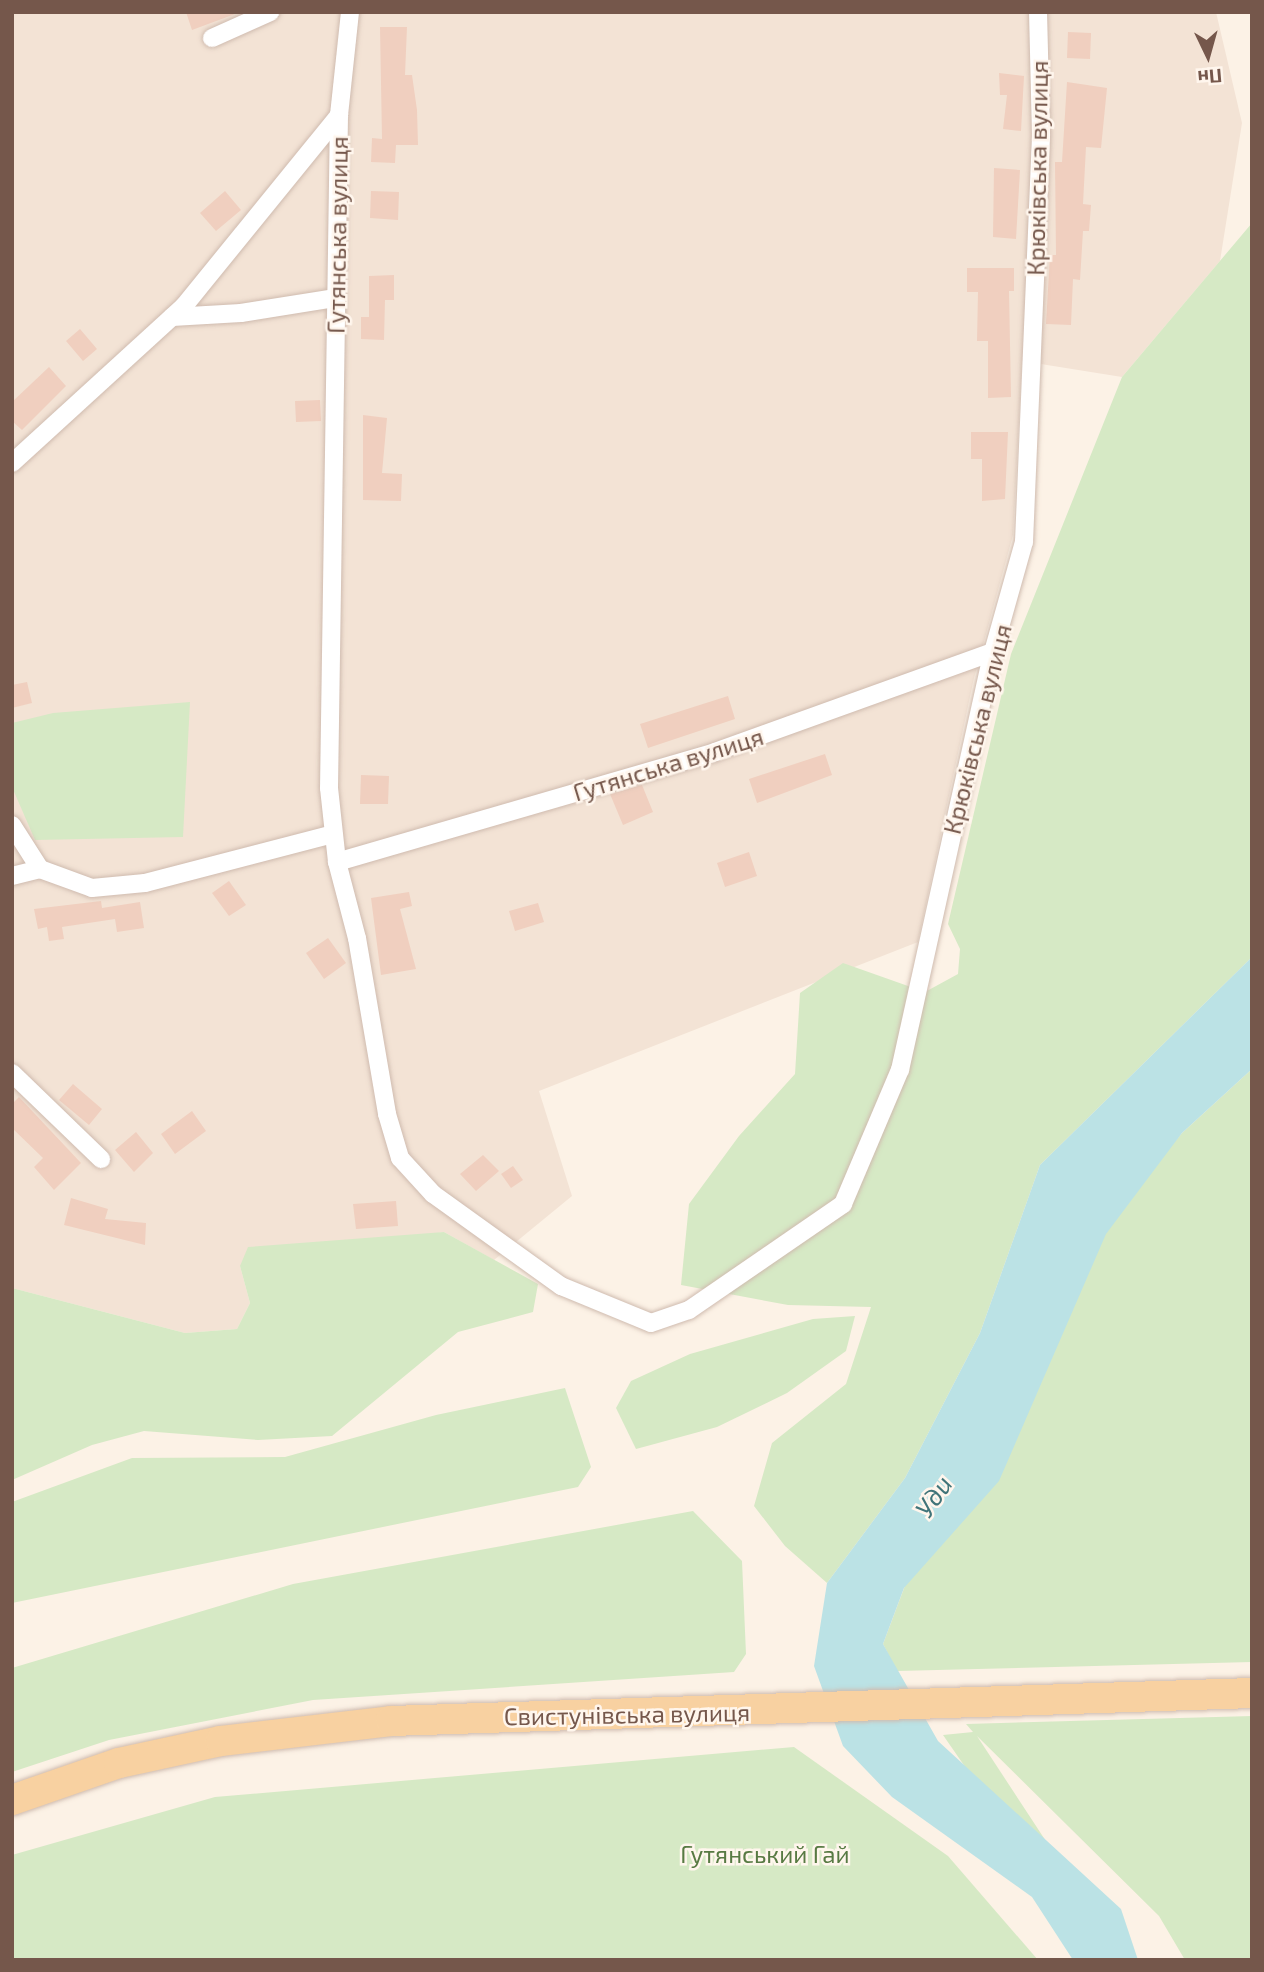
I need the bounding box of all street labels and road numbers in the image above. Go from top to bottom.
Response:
street label: Крюківська вулиця [1021,60,1053,276]
street label: Гутянська вулиця [321,136,353,334]
street label: Крюківська вулиця [937,621,1017,837]
street label: Гутянська вулиця [569,721,767,807]
street label: Свистунівська вулиця [504,1697,750,1731]

